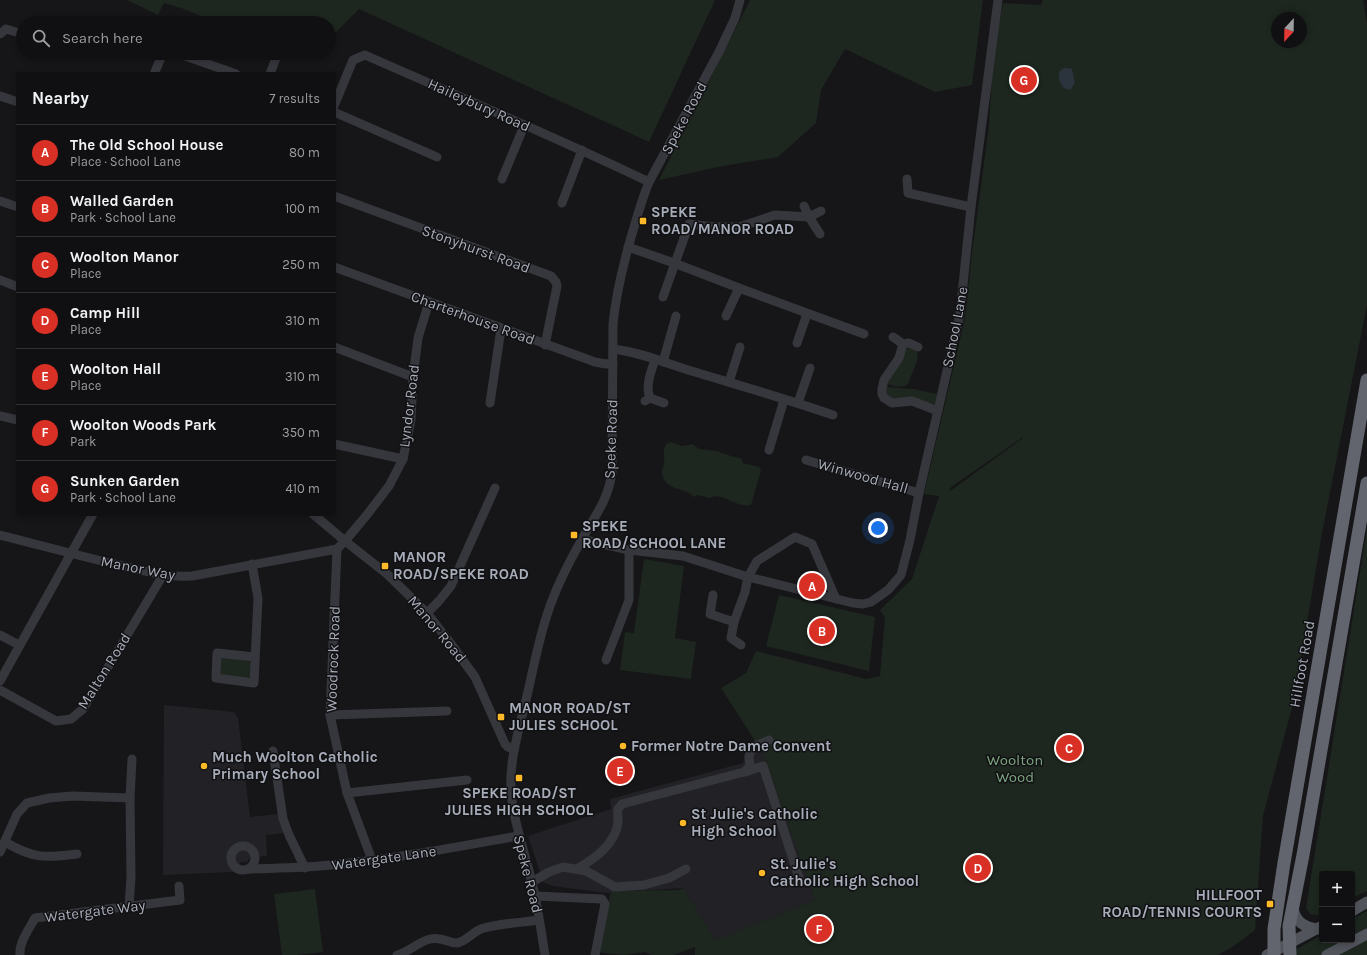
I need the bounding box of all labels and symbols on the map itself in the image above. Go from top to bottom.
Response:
north arrow [1271,12,1307,48]
pin: G [1011,65,1037,95]
street label: Haileybury Road [425,74,533,136]
street label: Speke Road [657,79,711,157]
place label: SPEKE ROAD/MANOR ROAD [651,203,794,238]
marker: SPEKE ROAD/MANOR ROAD [638,216,648,226]
street label: Stonyhurst Road [419,221,533,277]
street label: School Lane [938,285,972,369]
street label: Charterhouse Road [409,287,537,349]
street label: Lyndor Road [395,364,423,448]
street label: Speke Road [601,399,621,479]
street label: Winwood Hall [816,454,910,498]
place label: SPEKE ROAD/SCHOOL LANE [582,517,726,552]
your location [868,518,888,538]
marker: SPEKE ROAD/SCHOOL LANE [569,530,579,540]
place label: MANOR ROAD/SPEKE ROAD [393,548,529,583]
street label: Manor Way [99,552,177,584]
marker: MANOR ROAD/SPEKE ROAD [380,561,390,571]
pin: A [799,571,825,601]
street label: Manor Road [404,592,470,666]
street label: Woodrock Road [322,606,344,712]
pin: B [809,616,835,646]
street label: Hillfoot Road [1285,619,1319,709]
street label: Malton Road [74,630,134,712]
place label: MANOR ROAD/ST JULIES SCHOOL [509,699,630,734]
marker: MANOR ROAD/ST JULIES SCHOOL [496,712,506,722]
pin: C [1056,733,1082,763]
place label: Former Notre Dame Convent [631,737,831,755]
marker: Former Notre Dame Convent [618,741,628,751]
place label: Much Woolton Catholic Primary School [212,748,378,783]
park label: Woolton Wood [987,751,1043,786]
pin: E [607,756,633,786]
marker: Much Woolton Catholic Primary School [199,761,209,771]
marker: SPEKE ROAD/ST JULIES HIGH SCHOOL [514,773,524,783]
place label: SPEKE ROAD/ST JULIES HIGH SCHOOL [445,784,594,819]
place label: St Julie's Catholic High School [691,805,818,840]
marker: St Julie's Catholic High School [678,818,688,828]
street label: Speke Road [510,833,546,915]
street label: Watergate Lane [331,842,437,874]
pin: D [965,853,991,883]
place label: St. Julie's Catholic High School [770,855,919,890]
marker: St. Julie's Catholic High School [757,868,767,878]
place label: HILLFOOT ROAD/TENNIS COURTS [1102,886,1262,921]
street label: Watergate Way [44,896,146,926]
marker: HILLFOOT ROAD/TENNIS COURTS [1265,899,1275,909]
pin: F [806,914,832,944]

